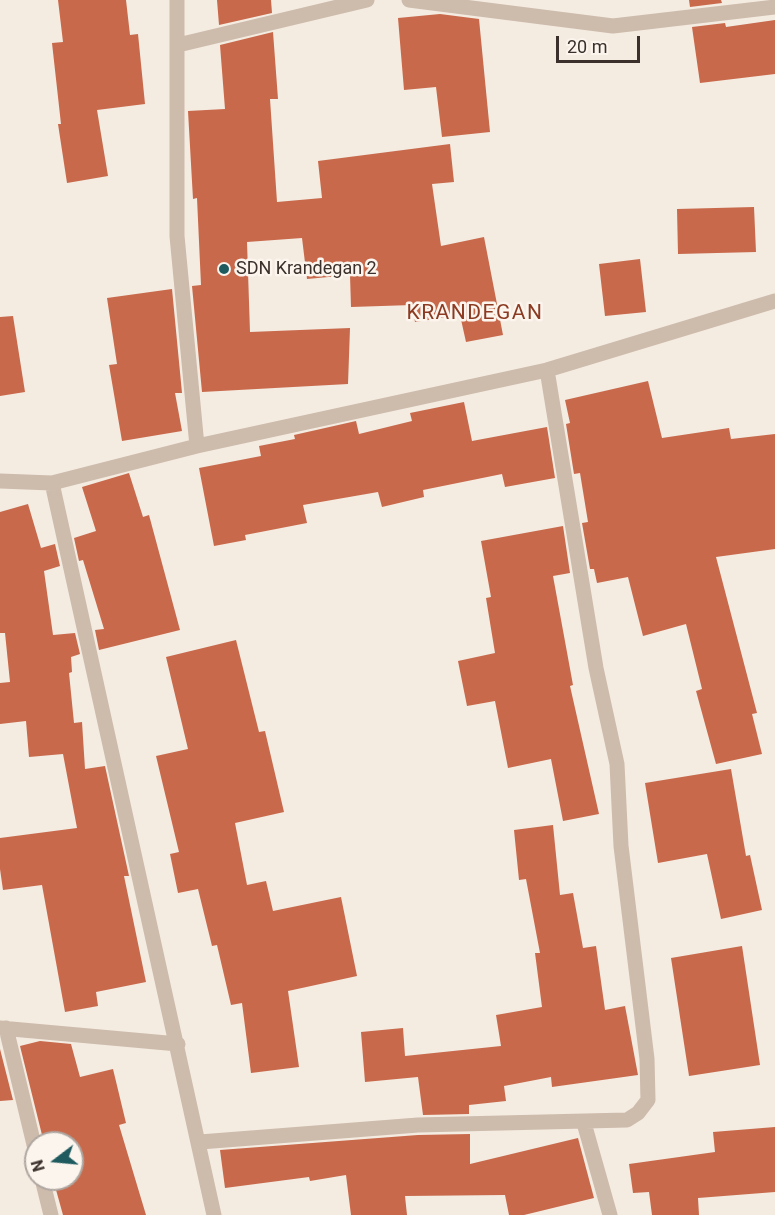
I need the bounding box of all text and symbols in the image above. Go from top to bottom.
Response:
scale bar [559,24,643,62]
text: 20 m [567,36,607,57]
place label: SDN Krandegan 2 [236,258,377,280]
marker: SDN Krandegan 2 [217,262,231,276]
district label: KRANDEGAN [407,301,543,327]
north arrow [24,1131,84,1191]
text: N [27,1158,49,1174]

